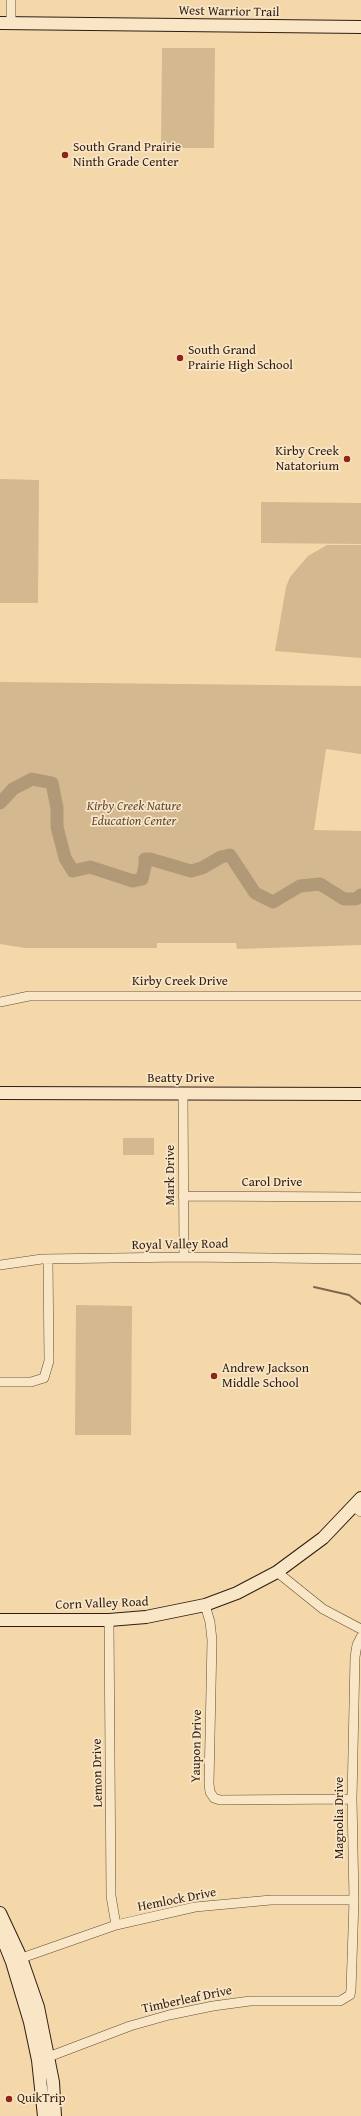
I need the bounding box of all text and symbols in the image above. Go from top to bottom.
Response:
street label: West Warrior Trail [178,3,280,21]
place label: South Grand Prairie Ninth Grade Center [73,140,181,171]
marker: South Grand Prairie Ninth Grade Center [60,150,70,160]
place label: South Grand Prairie High School [188,343,293,374]
marker: South Grand Prairie High School [175,353,185,363]
place label: Kirby Creek Natatorium [275,444,339,475]
marker: Kirby Creek Natatorium [342,454,352,464]
park label: Kirby Creek Nature Education Center [87,799,181,830]
street label: Kirby Creek Drive [132,974,228,990]
street label: Beatty Drive [147,1071,215,1087]
street label: Mark Drive [163,1145,179,1205]
street label: Carol Drive [242,1175,302,1191]
street label: Royal Valley Road [131,1236,229,1254]
place label: Andrew Jackson Middle School [222,1361,309,1392]
marker: Andrew Jackson Middle School [209,1371,219,1381]
street label: Corn Valley Road [55,1595,149,1613]
street label: Yaupon Drive [189,1709,205,1783]
street label: Lemon Drive [90,1738,106,1808]
street label: Magnolia Drive [332,1777,348,1859]
street label: Hemlock Drive [136,1885,218,1915]
street label: Timberleaf Drive [140,1983,234,2017]
place label: QuikTrip [17,2091,65,2107]
marker: QuikTrip [4,2094,14,2104]

